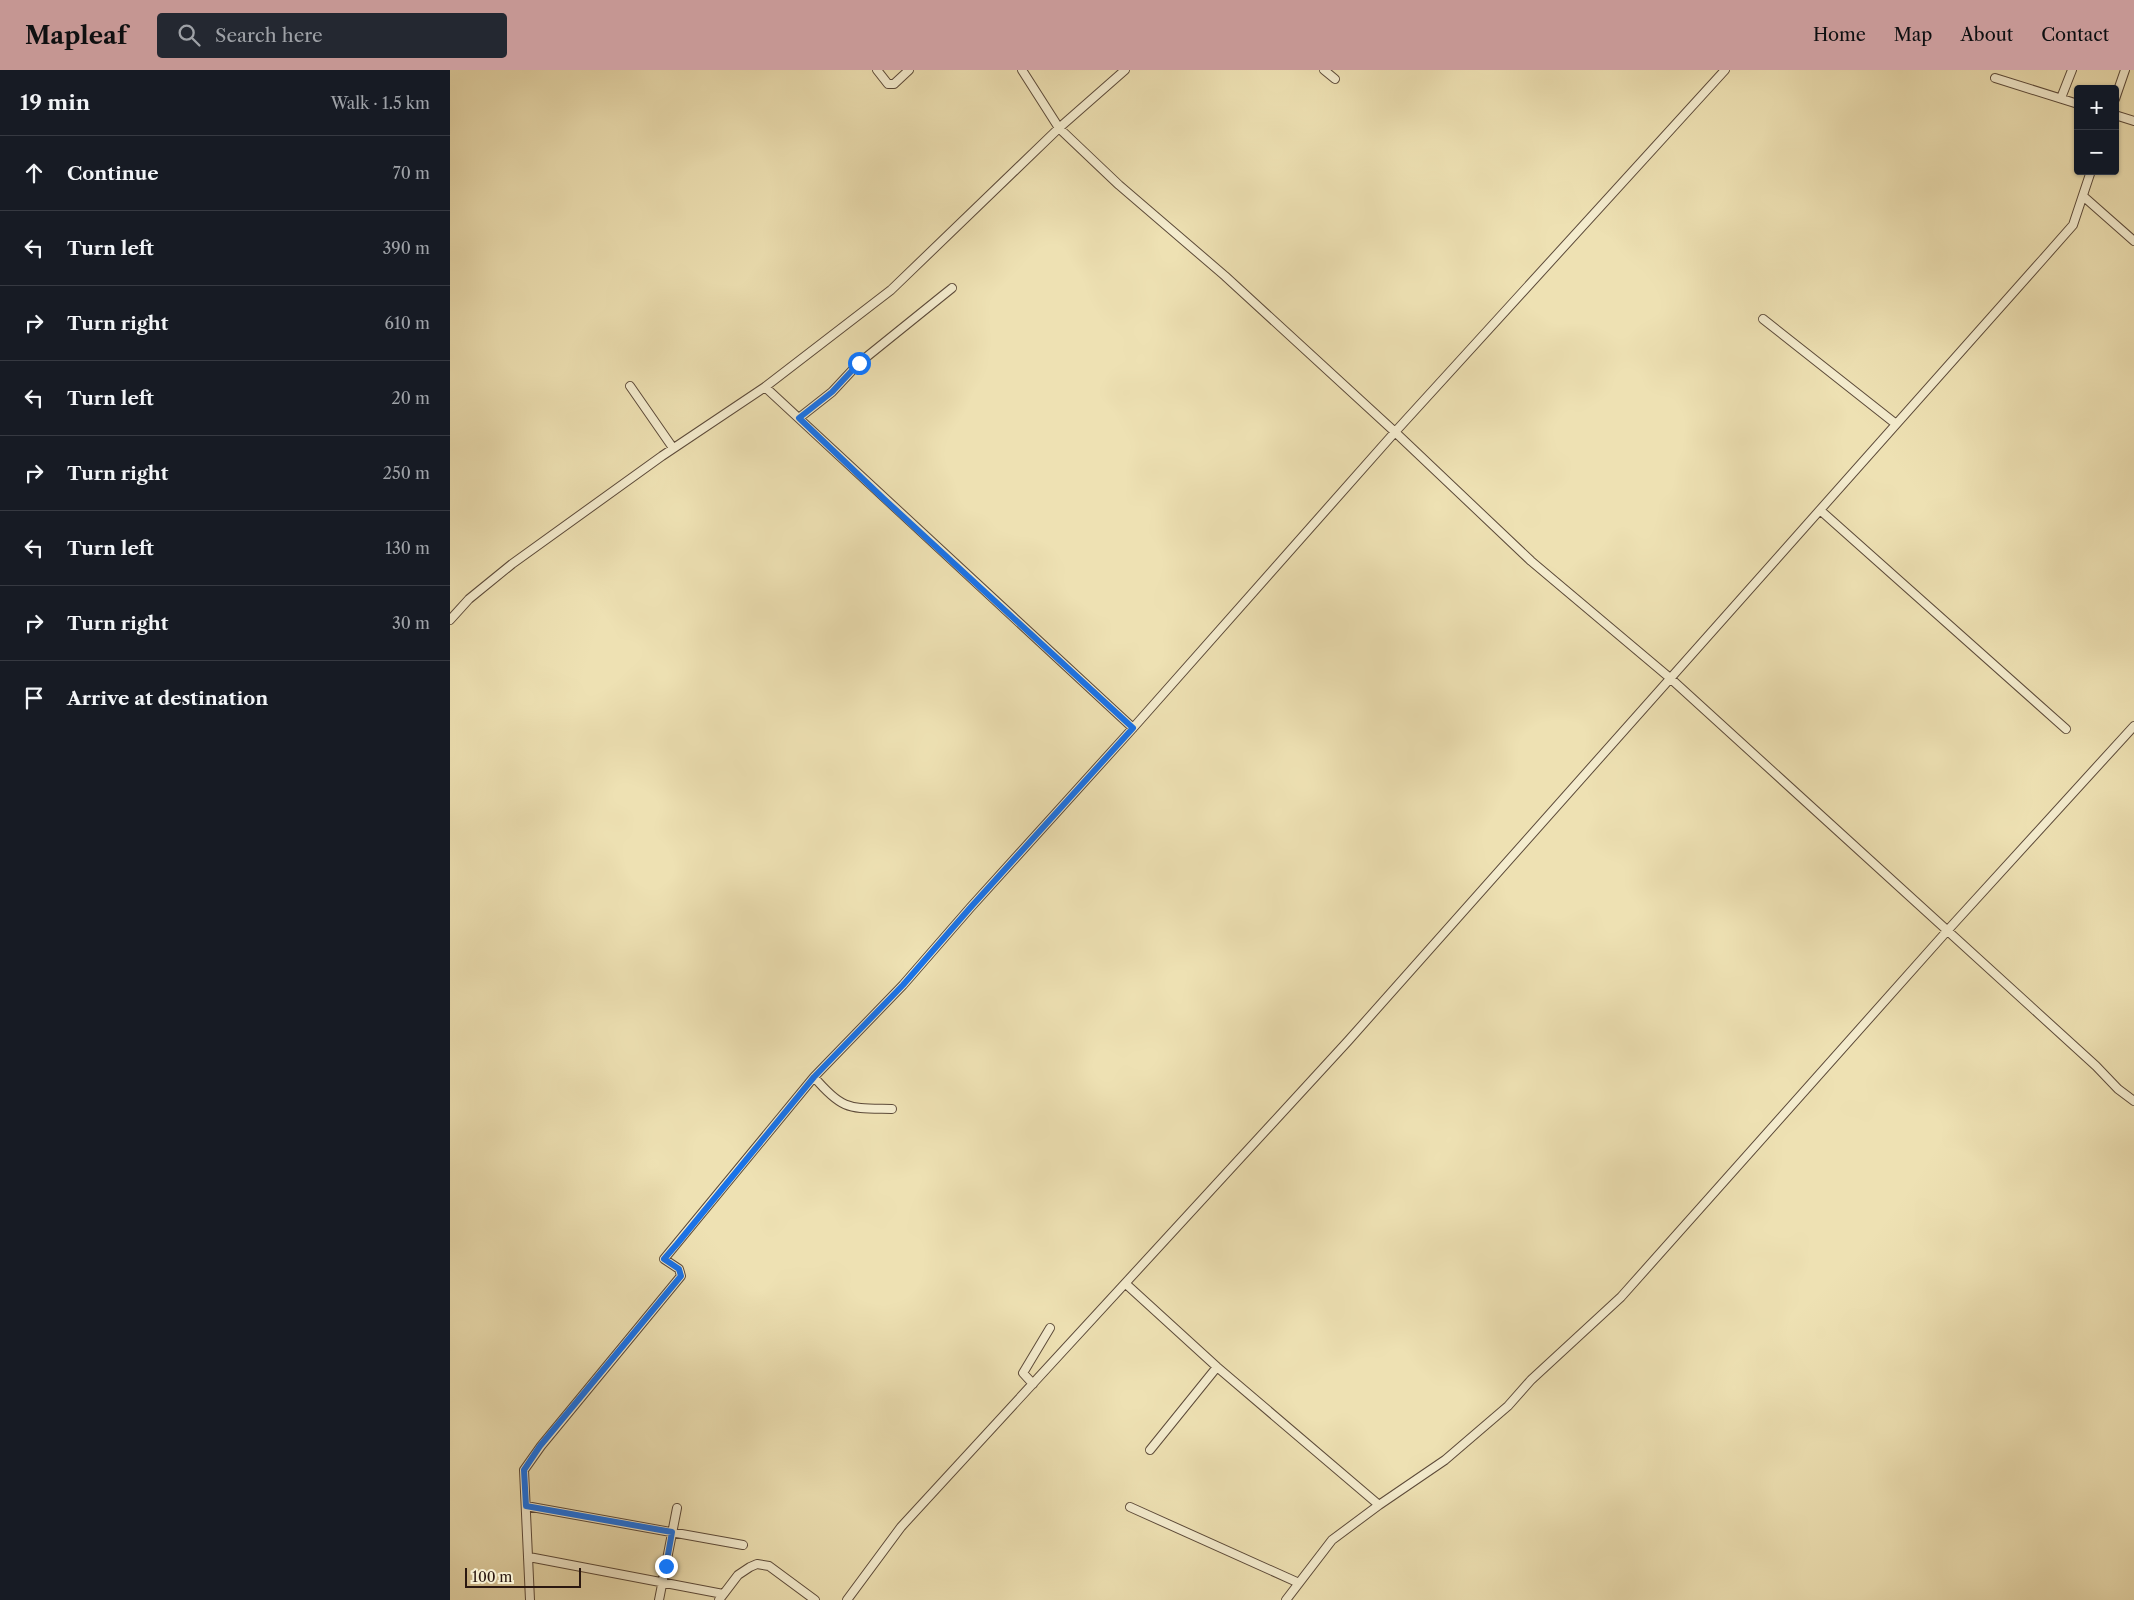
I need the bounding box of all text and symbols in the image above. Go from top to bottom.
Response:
search box [157,13,507,58]
text: Mapleaf [25,21,127,50]
icon: search [175,21,203,49]
text: Search here [215,24,323,47]
text: Home [1813,24,1866,46]
text: Map [1894,24,1932,46]
text: About [1960,24,2013,46]
text: Contact [2041,24,2109,46]
map controls [2074,85,2119,175]
button: + [2074,85,2119,130]
text: 19 min [20,90,90,115]
text: Walk · 1.5 km [331,93,430,113]
button: − [2074,130,2119,175]
icon: ahead [20,159,48,187]
text: Continue [67,162,159,185]
text: 70 m [393,163,430,183]
icon: left [20,234,48,262]
text: Turn left [67,237,154,260]
text: 390 m [383,238,430,258]
icon: right [20,309,48,337]
text: Turn right [67,312,168,335]
text: 610 m [385,313,430,333]
route start [848,352,871,375]
icon: left [20,384,48,412]
text: Turn left [67,387,154,410]
text: 20 m [391,388,430,408]
icon: right [20,459,48,487]
text: Turn right [67,462,168,485]
text: 250 m [383,463,430,483]
icon: left [20,534,48,562]
text: Turn left [67,537,154,560]
text: 130 m [385,538,430,558]
icon: right [20,609,48,637]
text: Turn right [67,612,168,635]
text: 30 m [392,613,430,633]
icon: arrive [20,684,48,712]
text: Arrive at destination [67,687,268,710]
route end [655,1555,678,1578]
scale bar [465,1565,581,1588]
text: 100 m [472,1568,512,1586]

